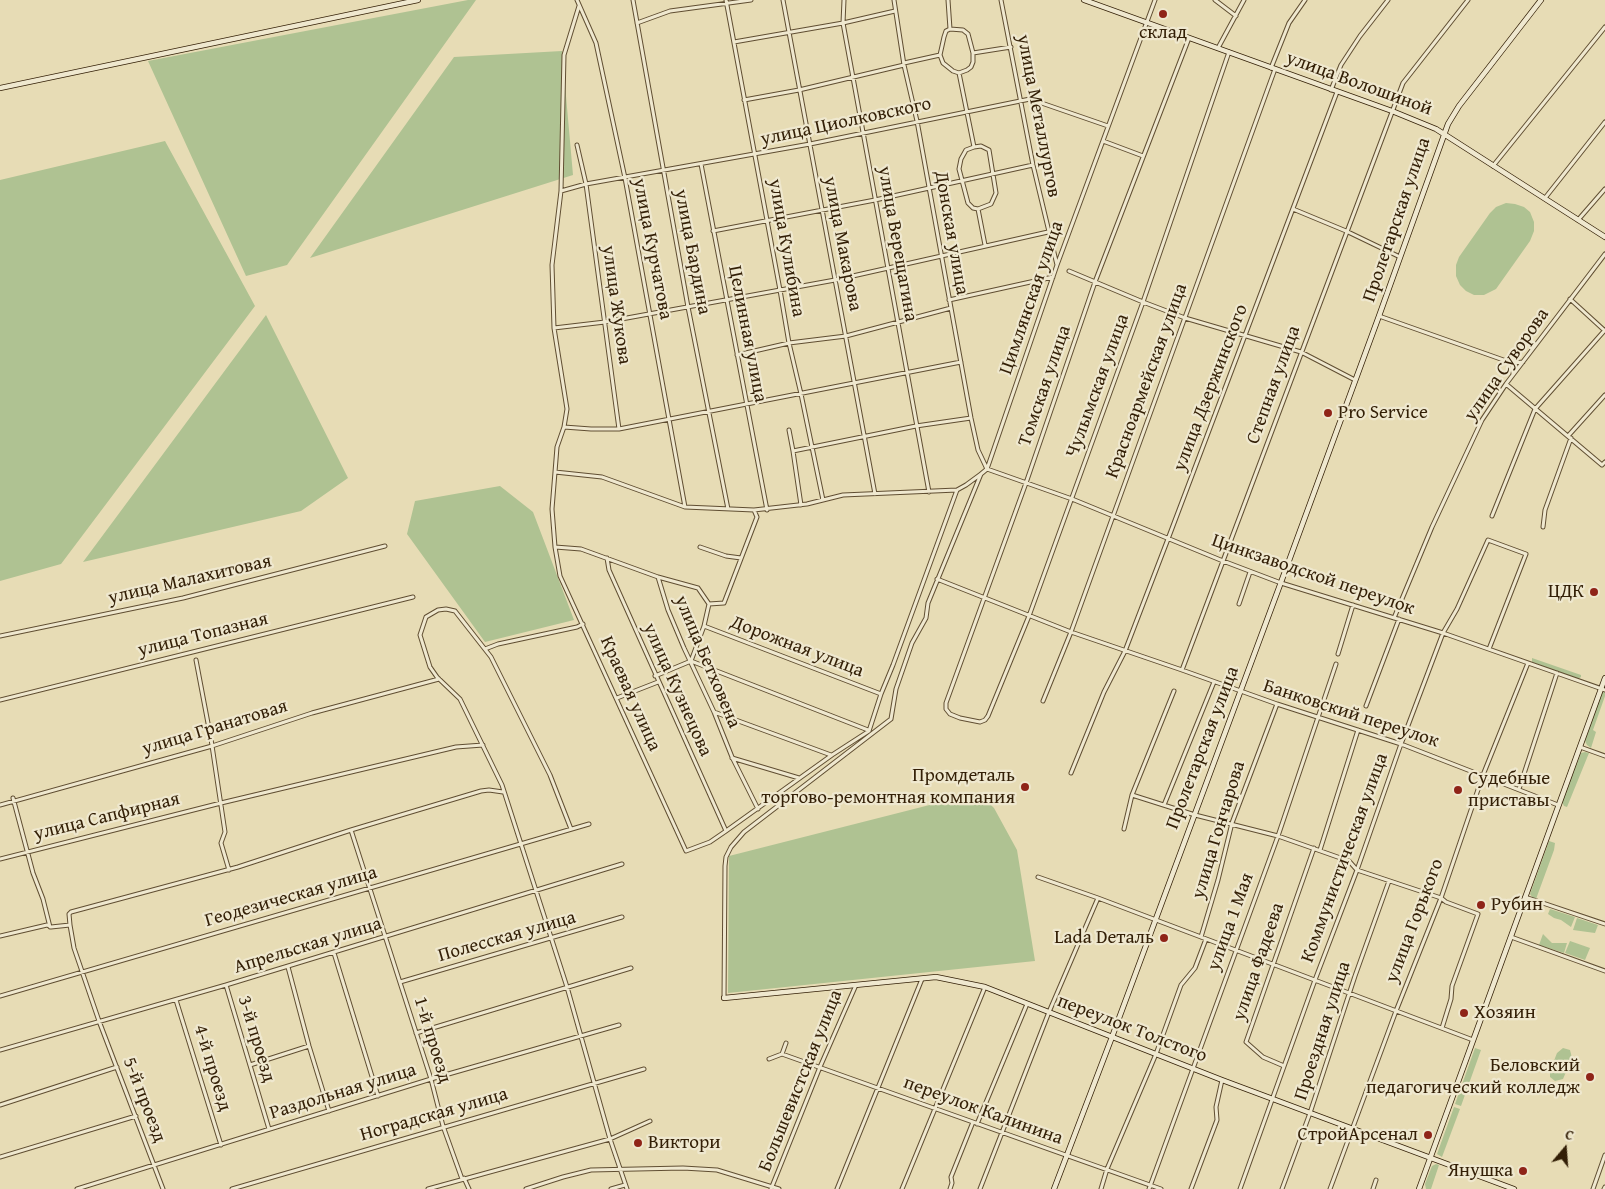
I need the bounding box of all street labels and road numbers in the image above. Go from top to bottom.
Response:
street label: улица Металлургов [1011,33,1065,199]
street label: улица Волошиной [1283,47,1435,121]
street label: улица Циолковского [759,93,933,151]
street label: Пролетарская улица [1358,135,1436,305]
street label: улица Верещагина [872,165,922,323]
street label: Донская улица [929,169,973,297]
street label: улица Макарова [818,175,866,313]
street label: улица Курчатова [627,176,677,322]
street label: улица Кулибина [763,177,809,319]
street label: улица Бардина [669,187,715,317]
street label: Цимлянская улица [995,218,1069,378]
street label: улица Жукова [596,244,636,366]
street label: Целинная улица [723,264,771,404]
street label: Красноармейская улица [1101,280,1193,482]
street label: улица Дзержинского [1169,301,1253,475]
street label: улица Суворова [1460,304,1554,426]
street label: Чулымская улица [1061,311,1135,461]
street label: Томская улица [1014,323,1076,449]
street label: Степная улица [1242,323,1306,447]
street label: Цинкзаводской переулок [1208,530,1418,620]
street label: улица Малахитовая [106,550,274,610]
street label: улица Бетховена [669,592,745,732]
street label: улица Топазная [135,608,271,662]
street label: Дорожная улица [727,611,867,683]
street label: улица Кузнецова [637,620,717,760]
street label: Краевая улица [595,633,665,755]
street label: Пролетарская улица [1161,663,1245,833]
street label: Банковский переулок [1260,675,1442,753]
street label: улица Гранатовая [140,695,290,761]
street label: Коммунистическая улица [1296,750,1394,966]
street label: улица Гончарова [1187,758,1251,902]
street label: улица Сапфирная [32,788,182,846]
street label: улица Горького [1381,856,1449,986]
street label: Геодезическая улица [202,861,380,933]
street label: улица 1 Мая [1203,870,1259,974]
street label: улица Фадеева [1228,900,1290,1024]
street label: Полесская улица [435,906,579,968]
street label: Апрельская улица [231,913,385,979]
street label: Проездная улица [1290,959,1356,1103]
street label: Большевистская улица [754,987,848,1175]
street label: переулок Толстого [1054,990,1210,1068]
street label: 3-й проезд [232,993,280,1085]
street label: 1-й проезд [408,994,456,1086]
street label: 4-й проезд [188,1022,236,1114]
street label: 5-й проезд [117,1054,171,1146]
street label: Раздольная улица [267,1059,419,1125]
street label: переулок Калинина [900,1072,1066,1150]
street label: Ноградская улица [358,1083,510,1147]

